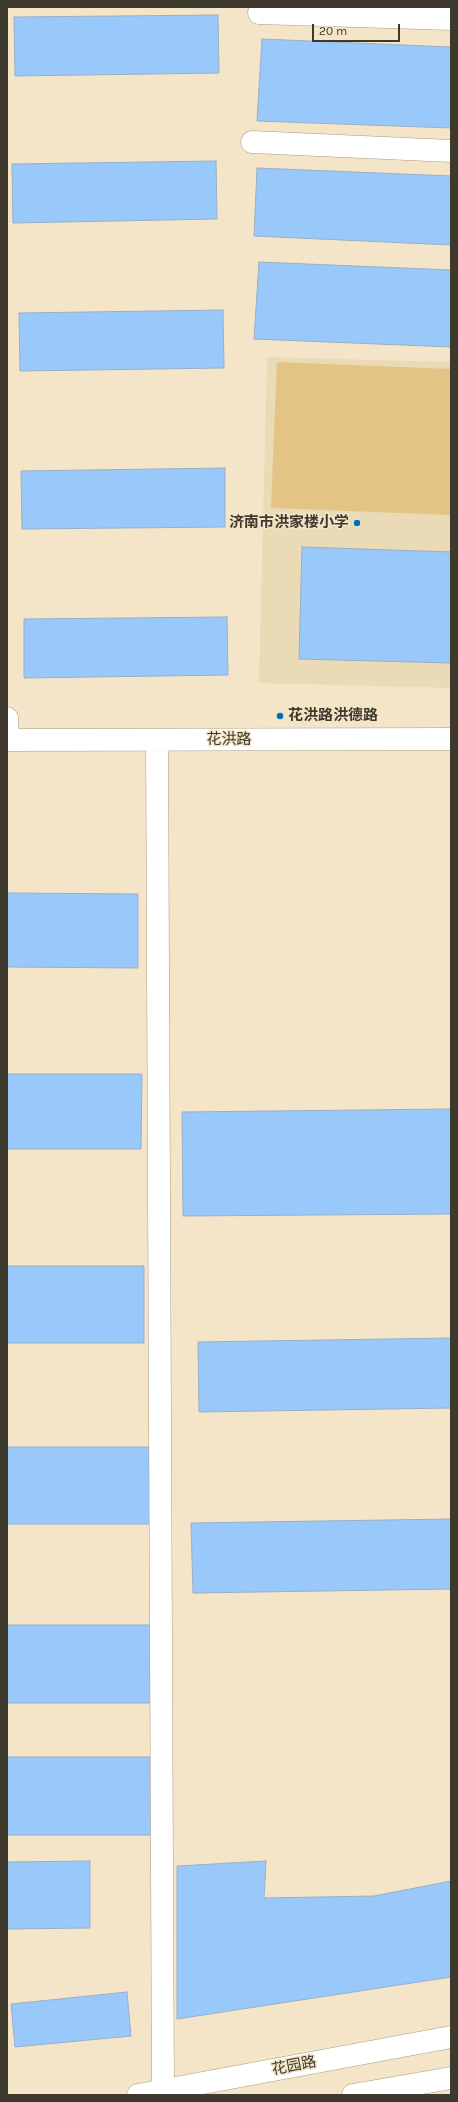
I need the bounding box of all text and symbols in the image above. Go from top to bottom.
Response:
scale bar [314,16,402,42]
text: 20 m [319,24,347,38]
place label: 济南市洪家楼小学 [229,514,349,532]
marker: 济南市洪家楼小学 [352,518,362,528]
place label: 花洪路洪德路 [288,707,378,725]
marker: 花洪路洪德路 [275,711,285,721]
street label: 花洪路 [207,731,251,749]
street label: 花园路 [270,2053,318,2079]

